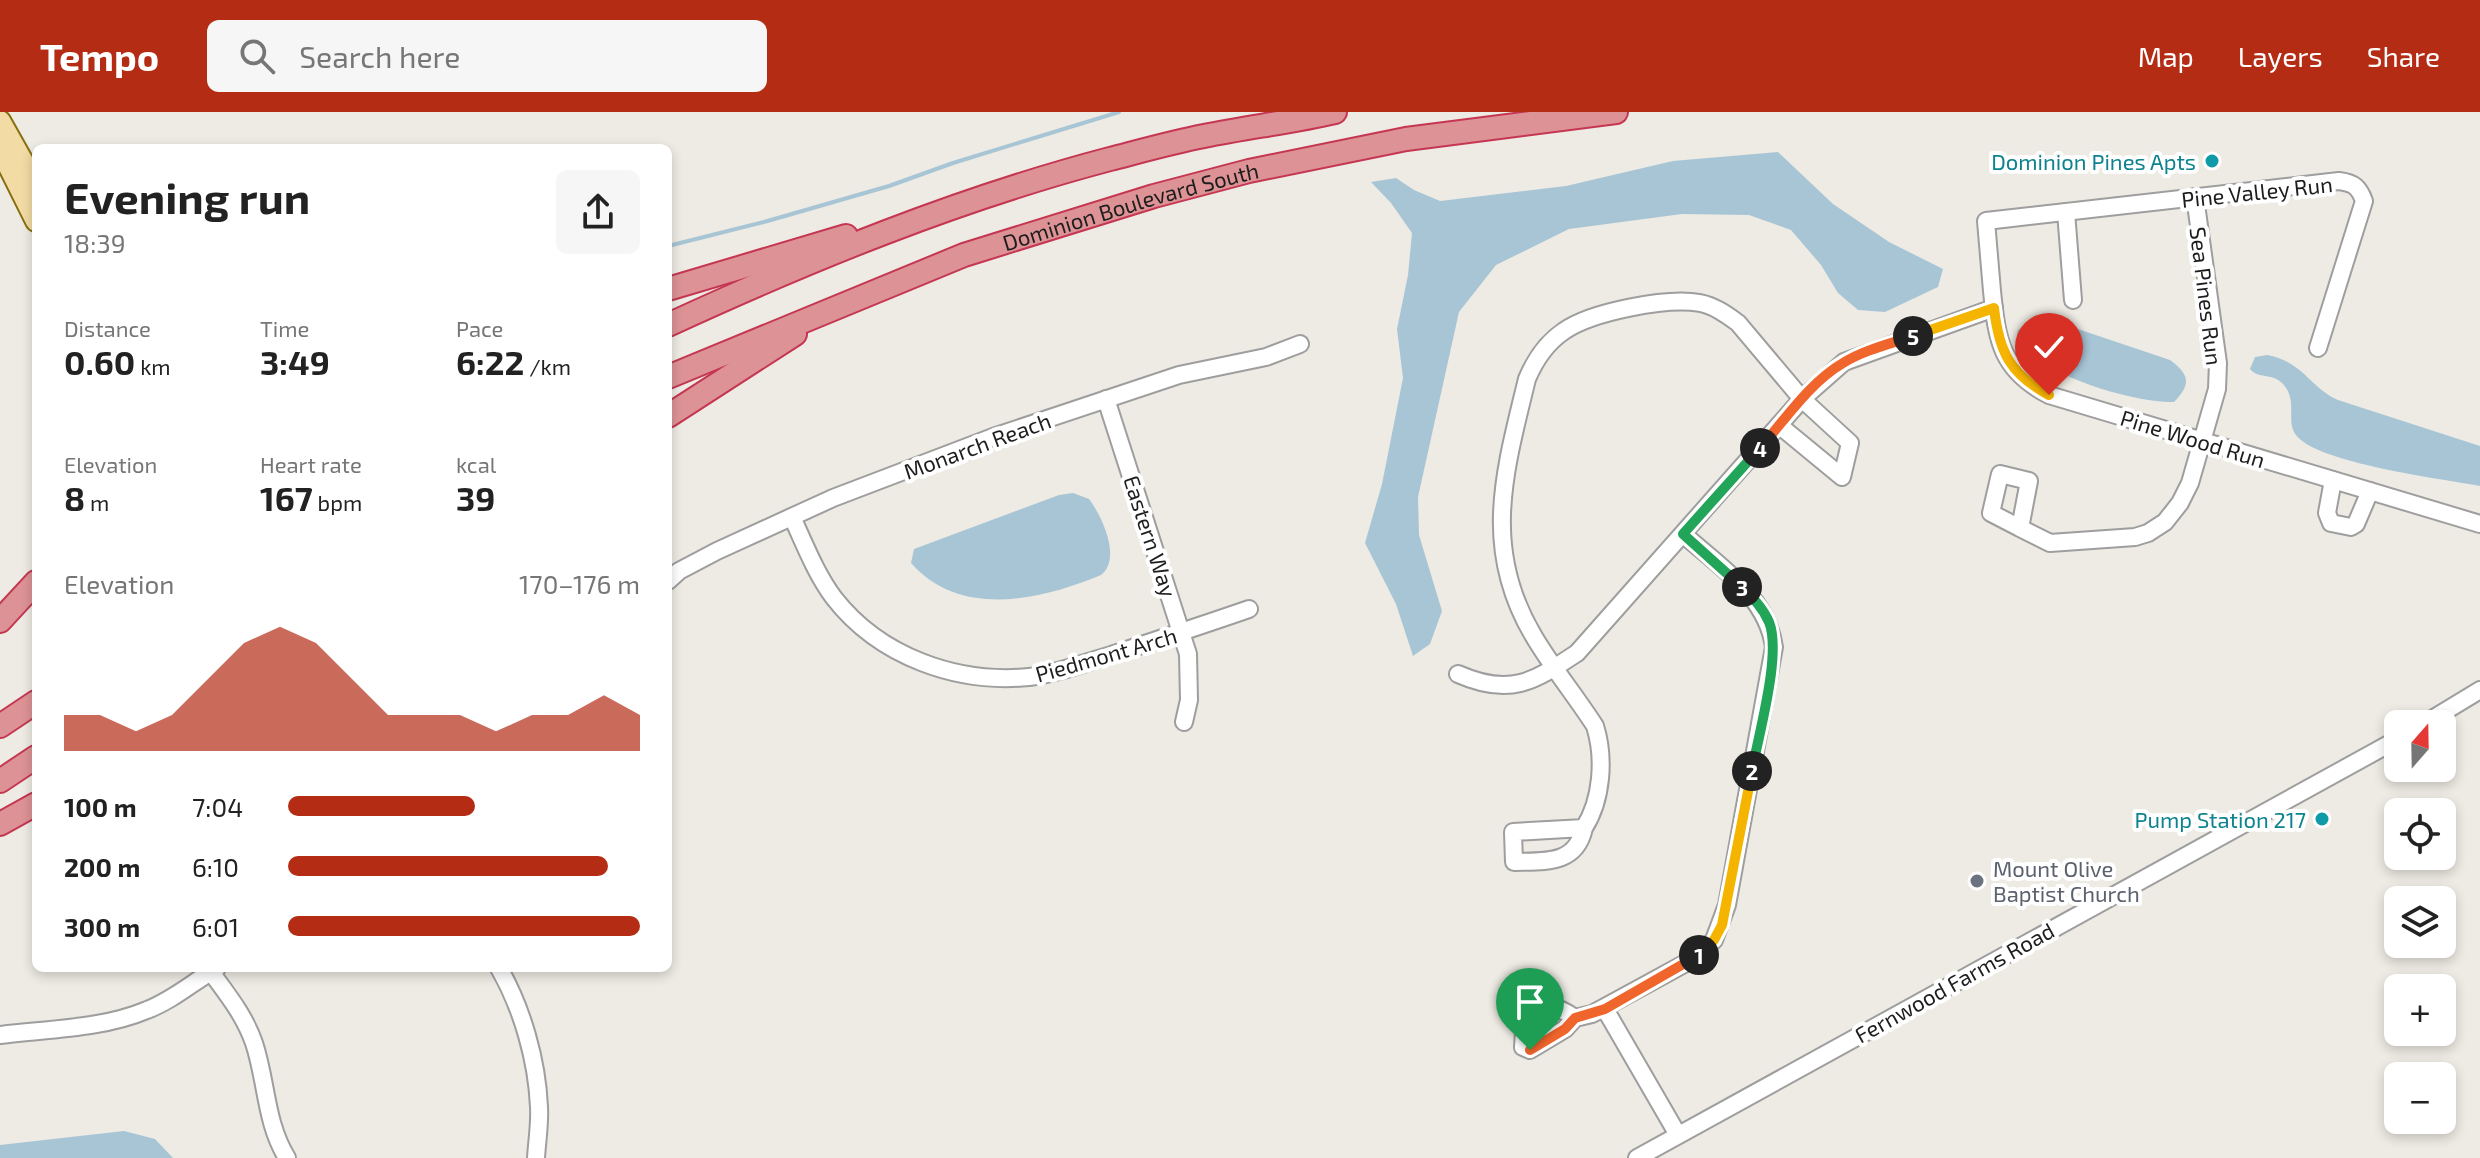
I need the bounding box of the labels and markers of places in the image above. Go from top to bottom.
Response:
place label: Dominion Pines Apts [1991,148,2196,174]
marker: Dominion Pines Apts [2203,152,2221,170]
pin [2015,313,2083,395]
pin: 5 [1893,316,1933,356]
pin: 4 [1740,428,1780,468]
pin: 3 [1722,567,1762,607]
pin: 2 [1732,751,1772,791]
place label: Pump Station 217 [2134,806,2306,832]
marker: Pump Station 217 [2313,810,2331,828]
place label: Mount Olive Baptist Church [1993,855,2140,906]
marker: Mount Olive Baptist Church [1968,872,1986,890]
pin: 1 [1679,935,1719,975]
pin [1496,968,1564,1050]

